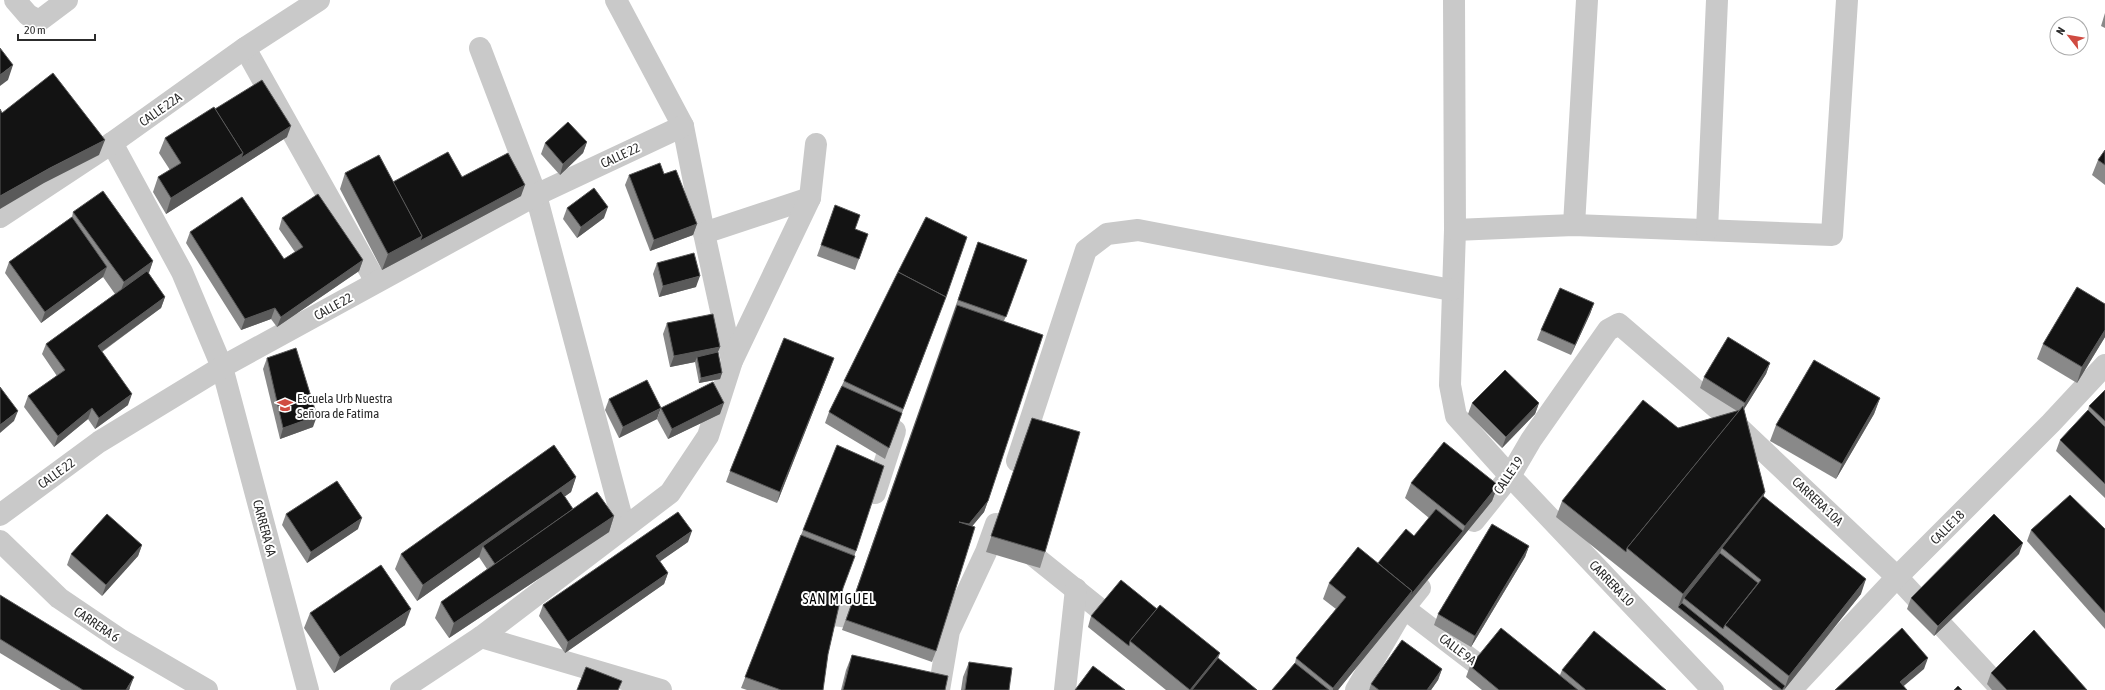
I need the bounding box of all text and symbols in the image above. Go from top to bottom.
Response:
scale bar [18,16,95,42]
north arrow [2049,16,2089,56]
text: 20 m [24,23,46,37]
text: N [2054,25,2067,37]
street label: CALLE 22A [136,89,185,129]
street label: CALLE 22 [598,140,642,171]
street label: CALLE 22 [311,290,355,323]
place label: Escuela Urb Nuestra Señora de Fatima [297,391,393,421]
school or university icon: Escuela Urb Nuestra Señora de Fatima [276,396,294,414]
street label: CALLE 19 [1491,454,1526,497]
street label: CALLE 22 [35,455,78,492]
street label: CARRERA 10A [1789,474,1847,529]
street label: CARRERA 6A [250,498,279,559]
street label: CALLE 18 [1927,507,1967,547]
street label: CARRERA 10 [1586,557,1637,609]
district label: SAN MIGUEL [803,591,875,607]
street label: CARRERA 6 [71,604,122,645]
street label: CALLE 9A [1436,631,1480,668]

